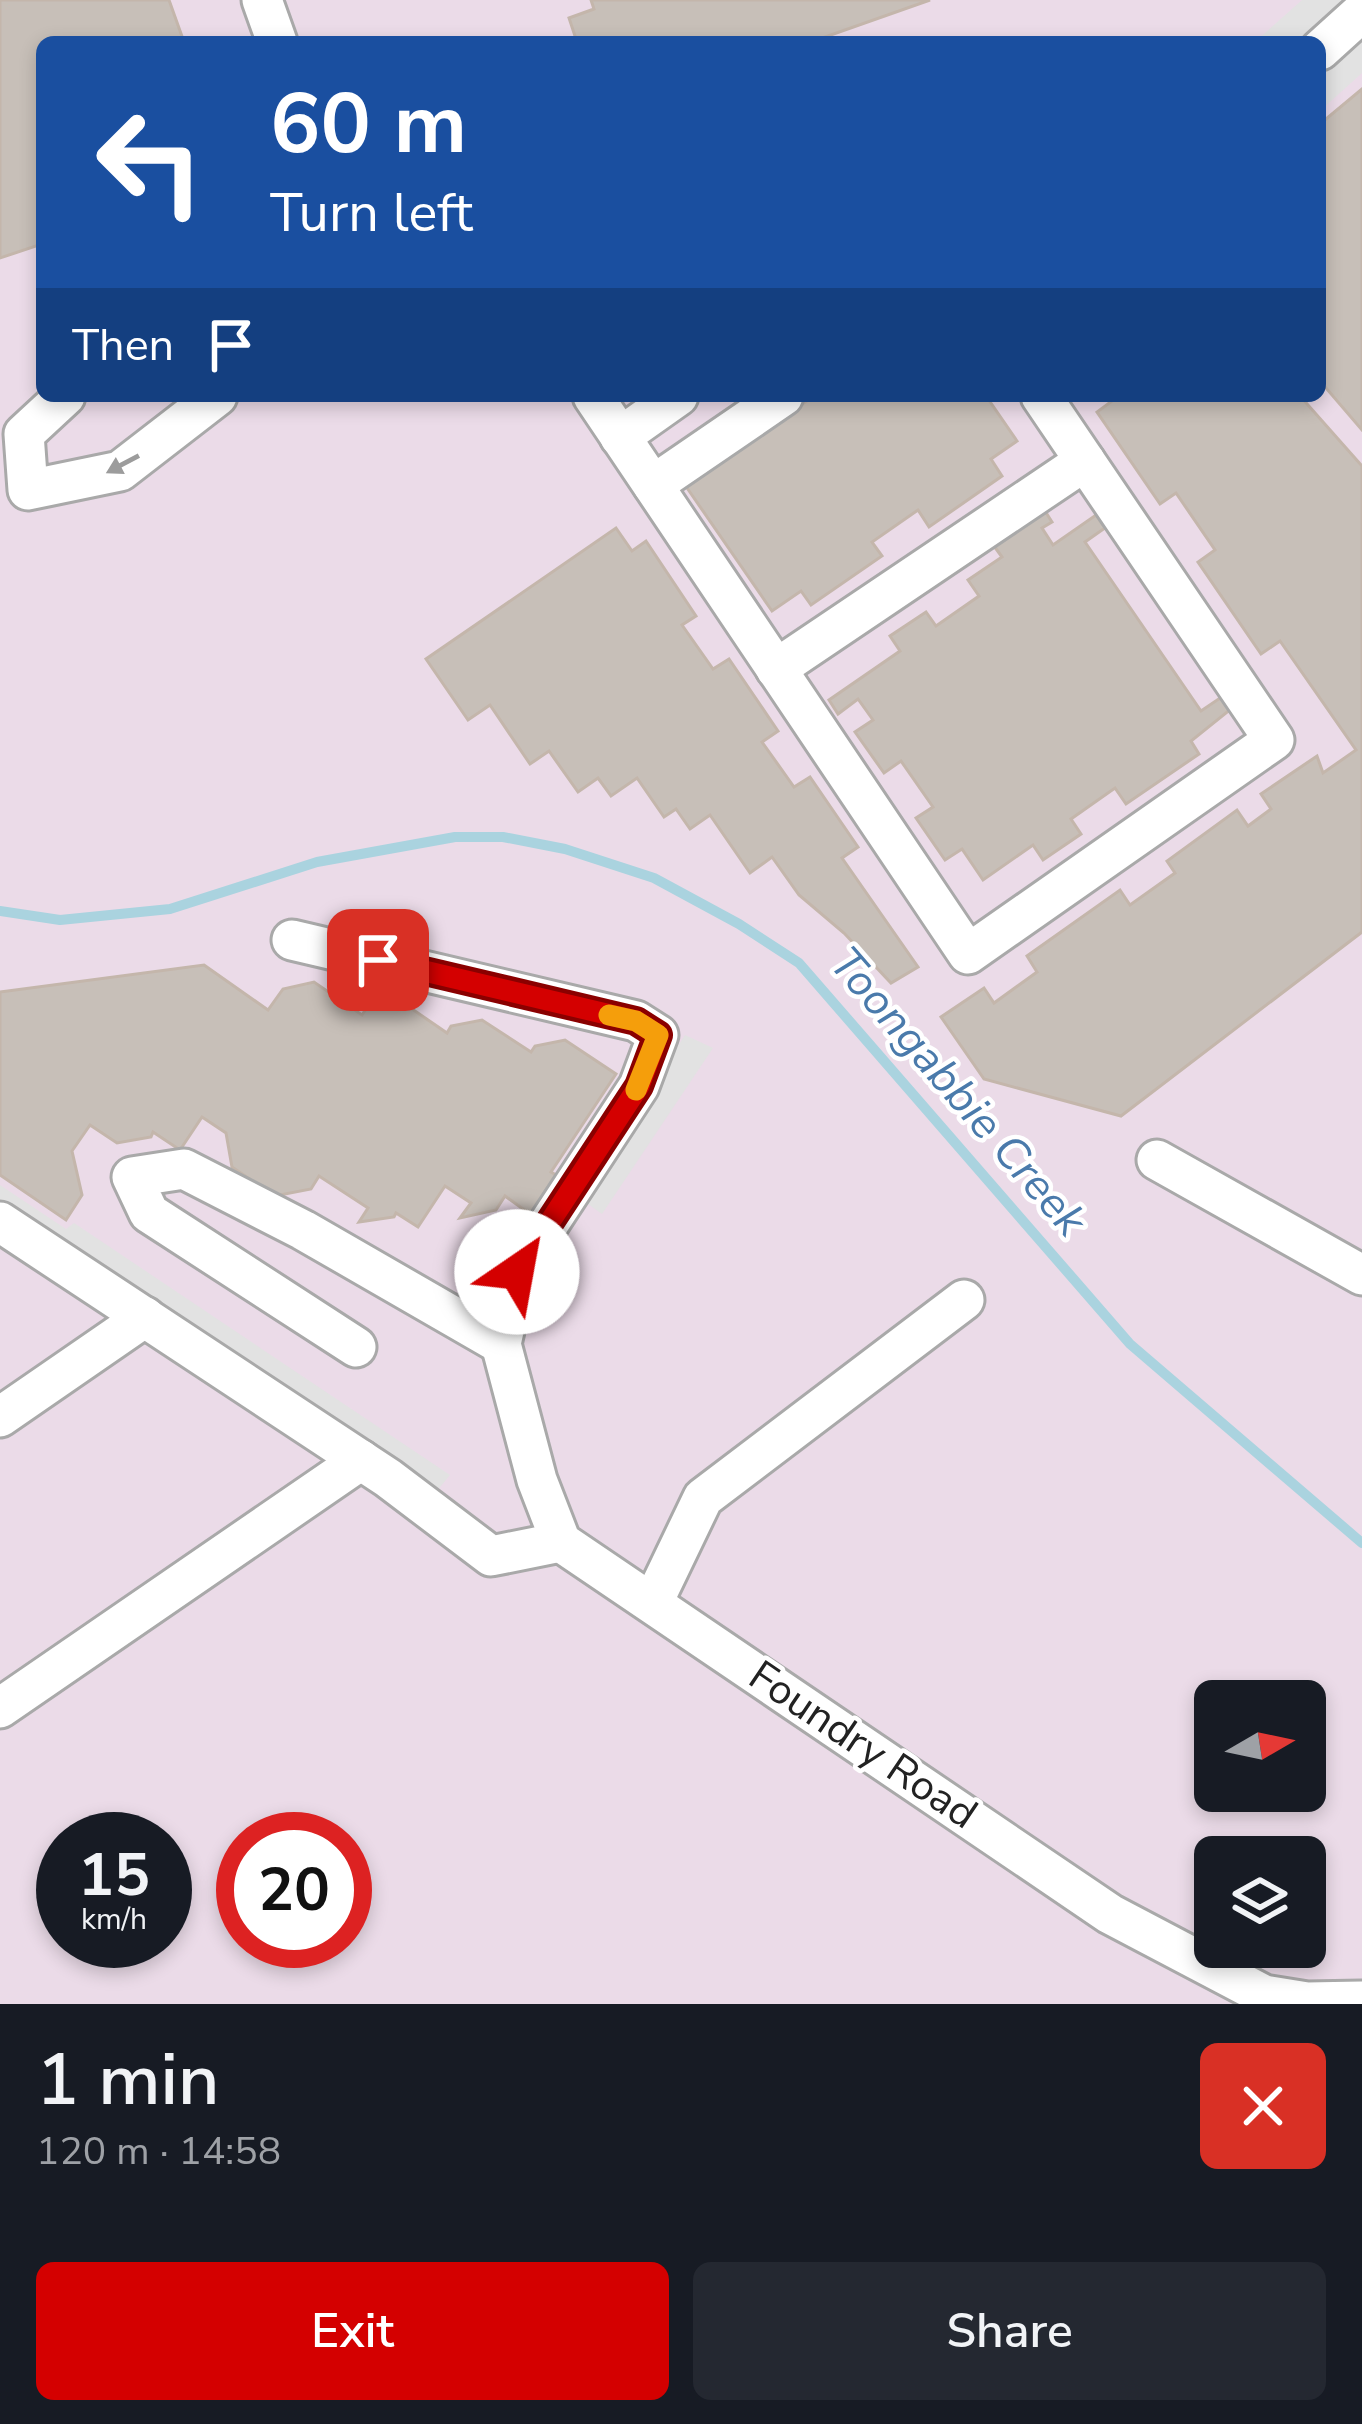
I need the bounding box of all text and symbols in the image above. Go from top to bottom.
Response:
text: 60 m [270,67,467,182]
icon: left [72,84,228,240]
text: Turn left [270,176,473,250]
icon: arrive [198,312,264,378]
text: Then [72,315,174,376]
one-way arrow [106,453,140,474]
pin [327,909,429,1011]
icon: arrive [345,927,411,993]
water label: Toongabbie Creek [815,934,1102,1251]
position arrow [454,1209,580,1335]
street label: Foundry Road [738,1648,988,1842]
north arrow [1194,1680,1326,1812]
map controls [1194,1680,1326,1968]
speed limit sign: 20 [216,1812,372,1968]
text: 15 [78,1834,150,1916]
button: layers [1194,1836,1326,1968]
text: km/h [81,1899,147,1940]
text: 1 min [36,2031,219,2129]
button: close [1200,2043,1326,2169]
text: 120 m · 14:58 [36,2125,281,2178]
button: Exit [36,2262,669,2400]
button: Share [693,2262,1326,2400]

